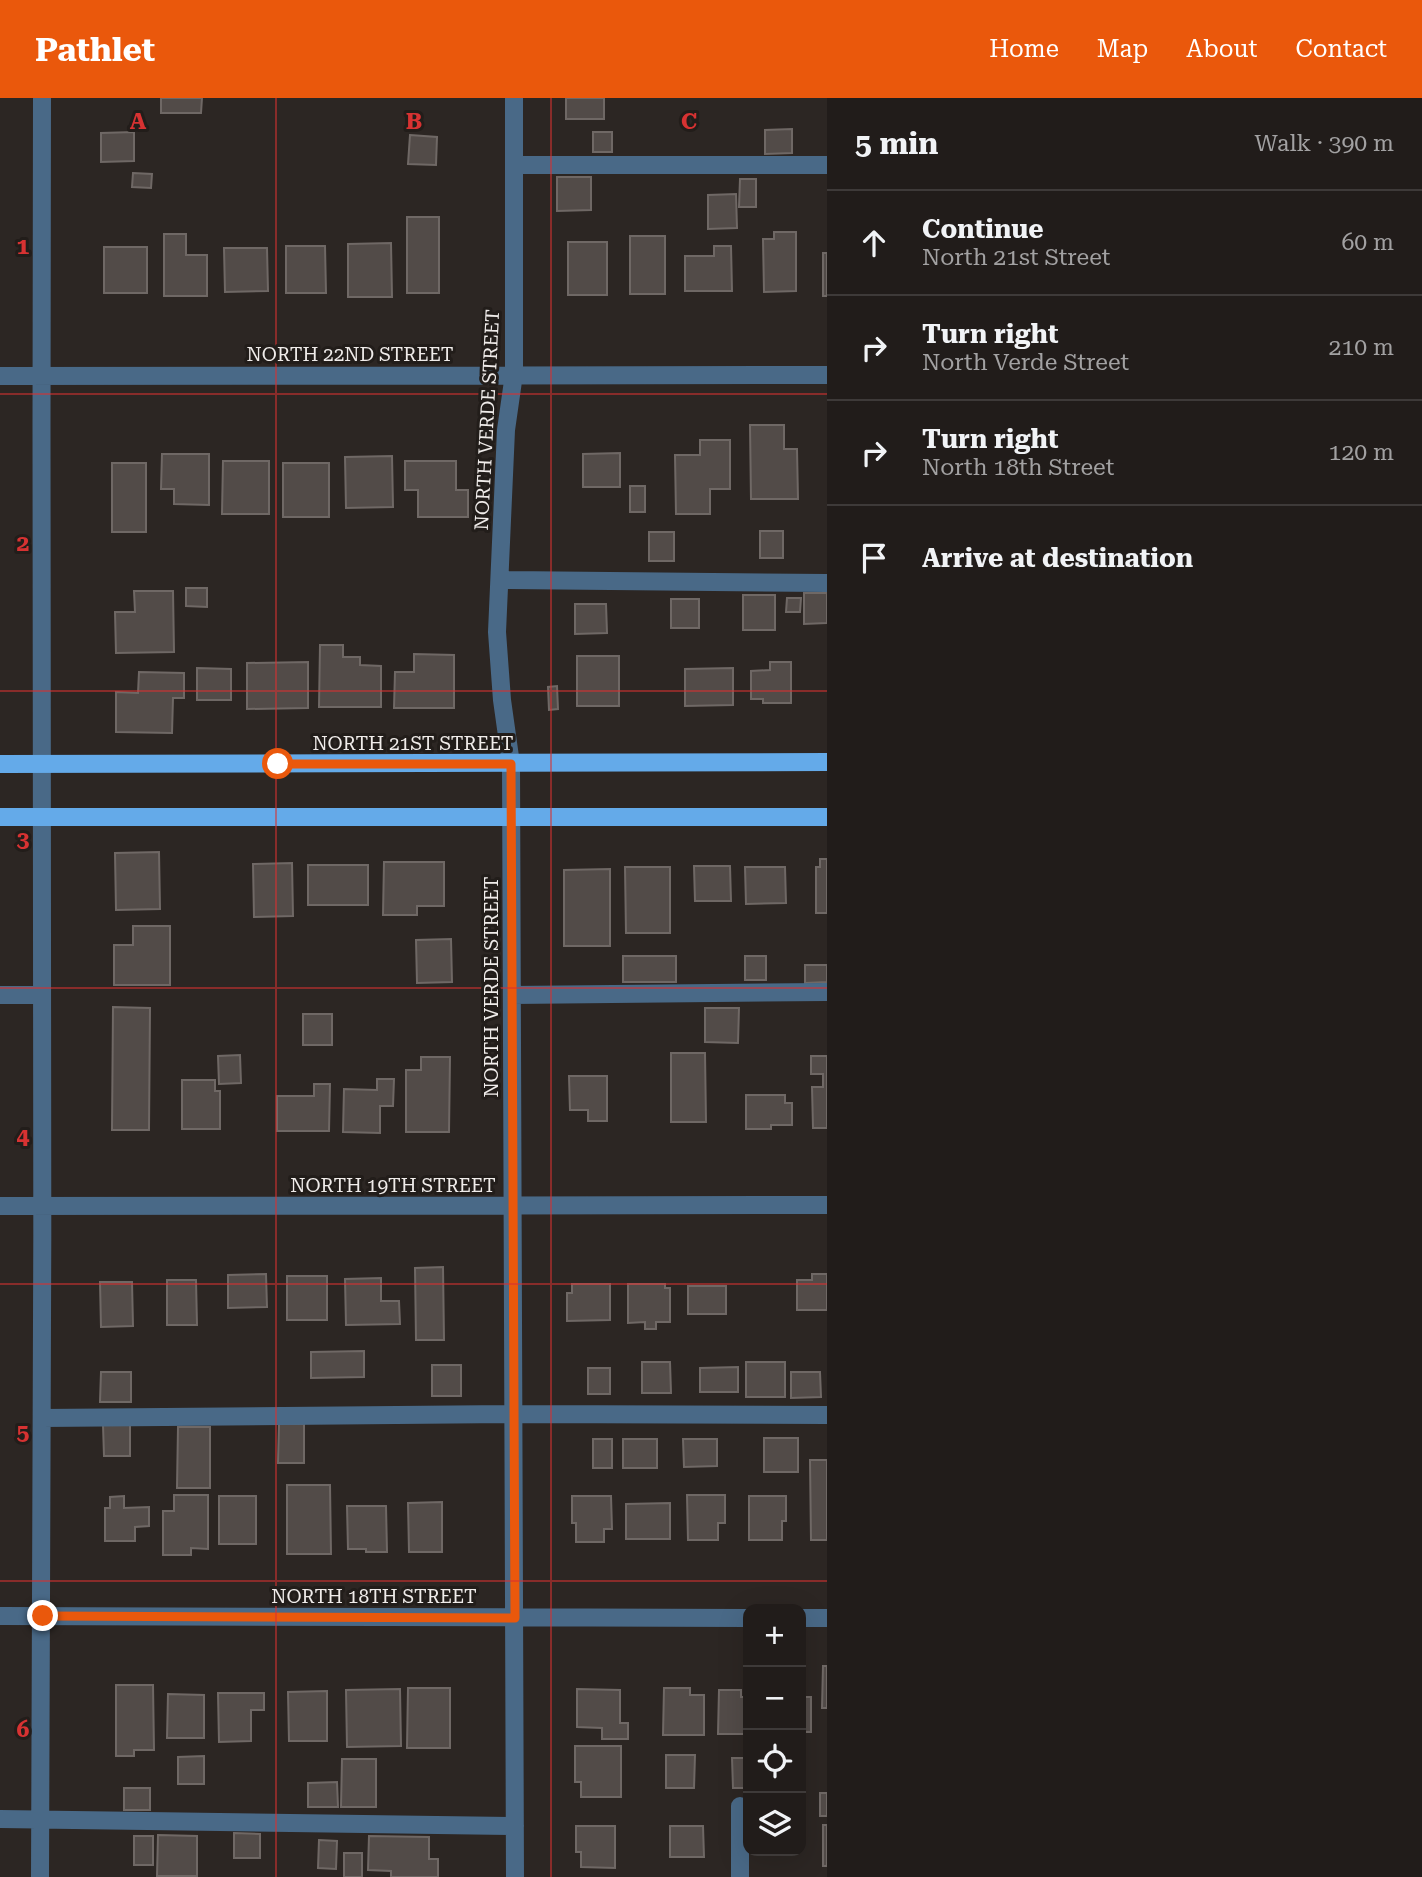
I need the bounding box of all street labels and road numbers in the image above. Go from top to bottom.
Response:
street label: NORTH VERDE STREET [470,309,504,531]
street label: NORTH 22ND STREET [247,343,453,366]
street label: NORTH 21ST STREET [312,732,514,755]
street label: NORTH VERDE STREET [480,876,503,1098]
street label: NORTH 19TH STREET [290,1174,496,1197]
street label: NORTH 18TH STREET [271,1585,477,1608]

